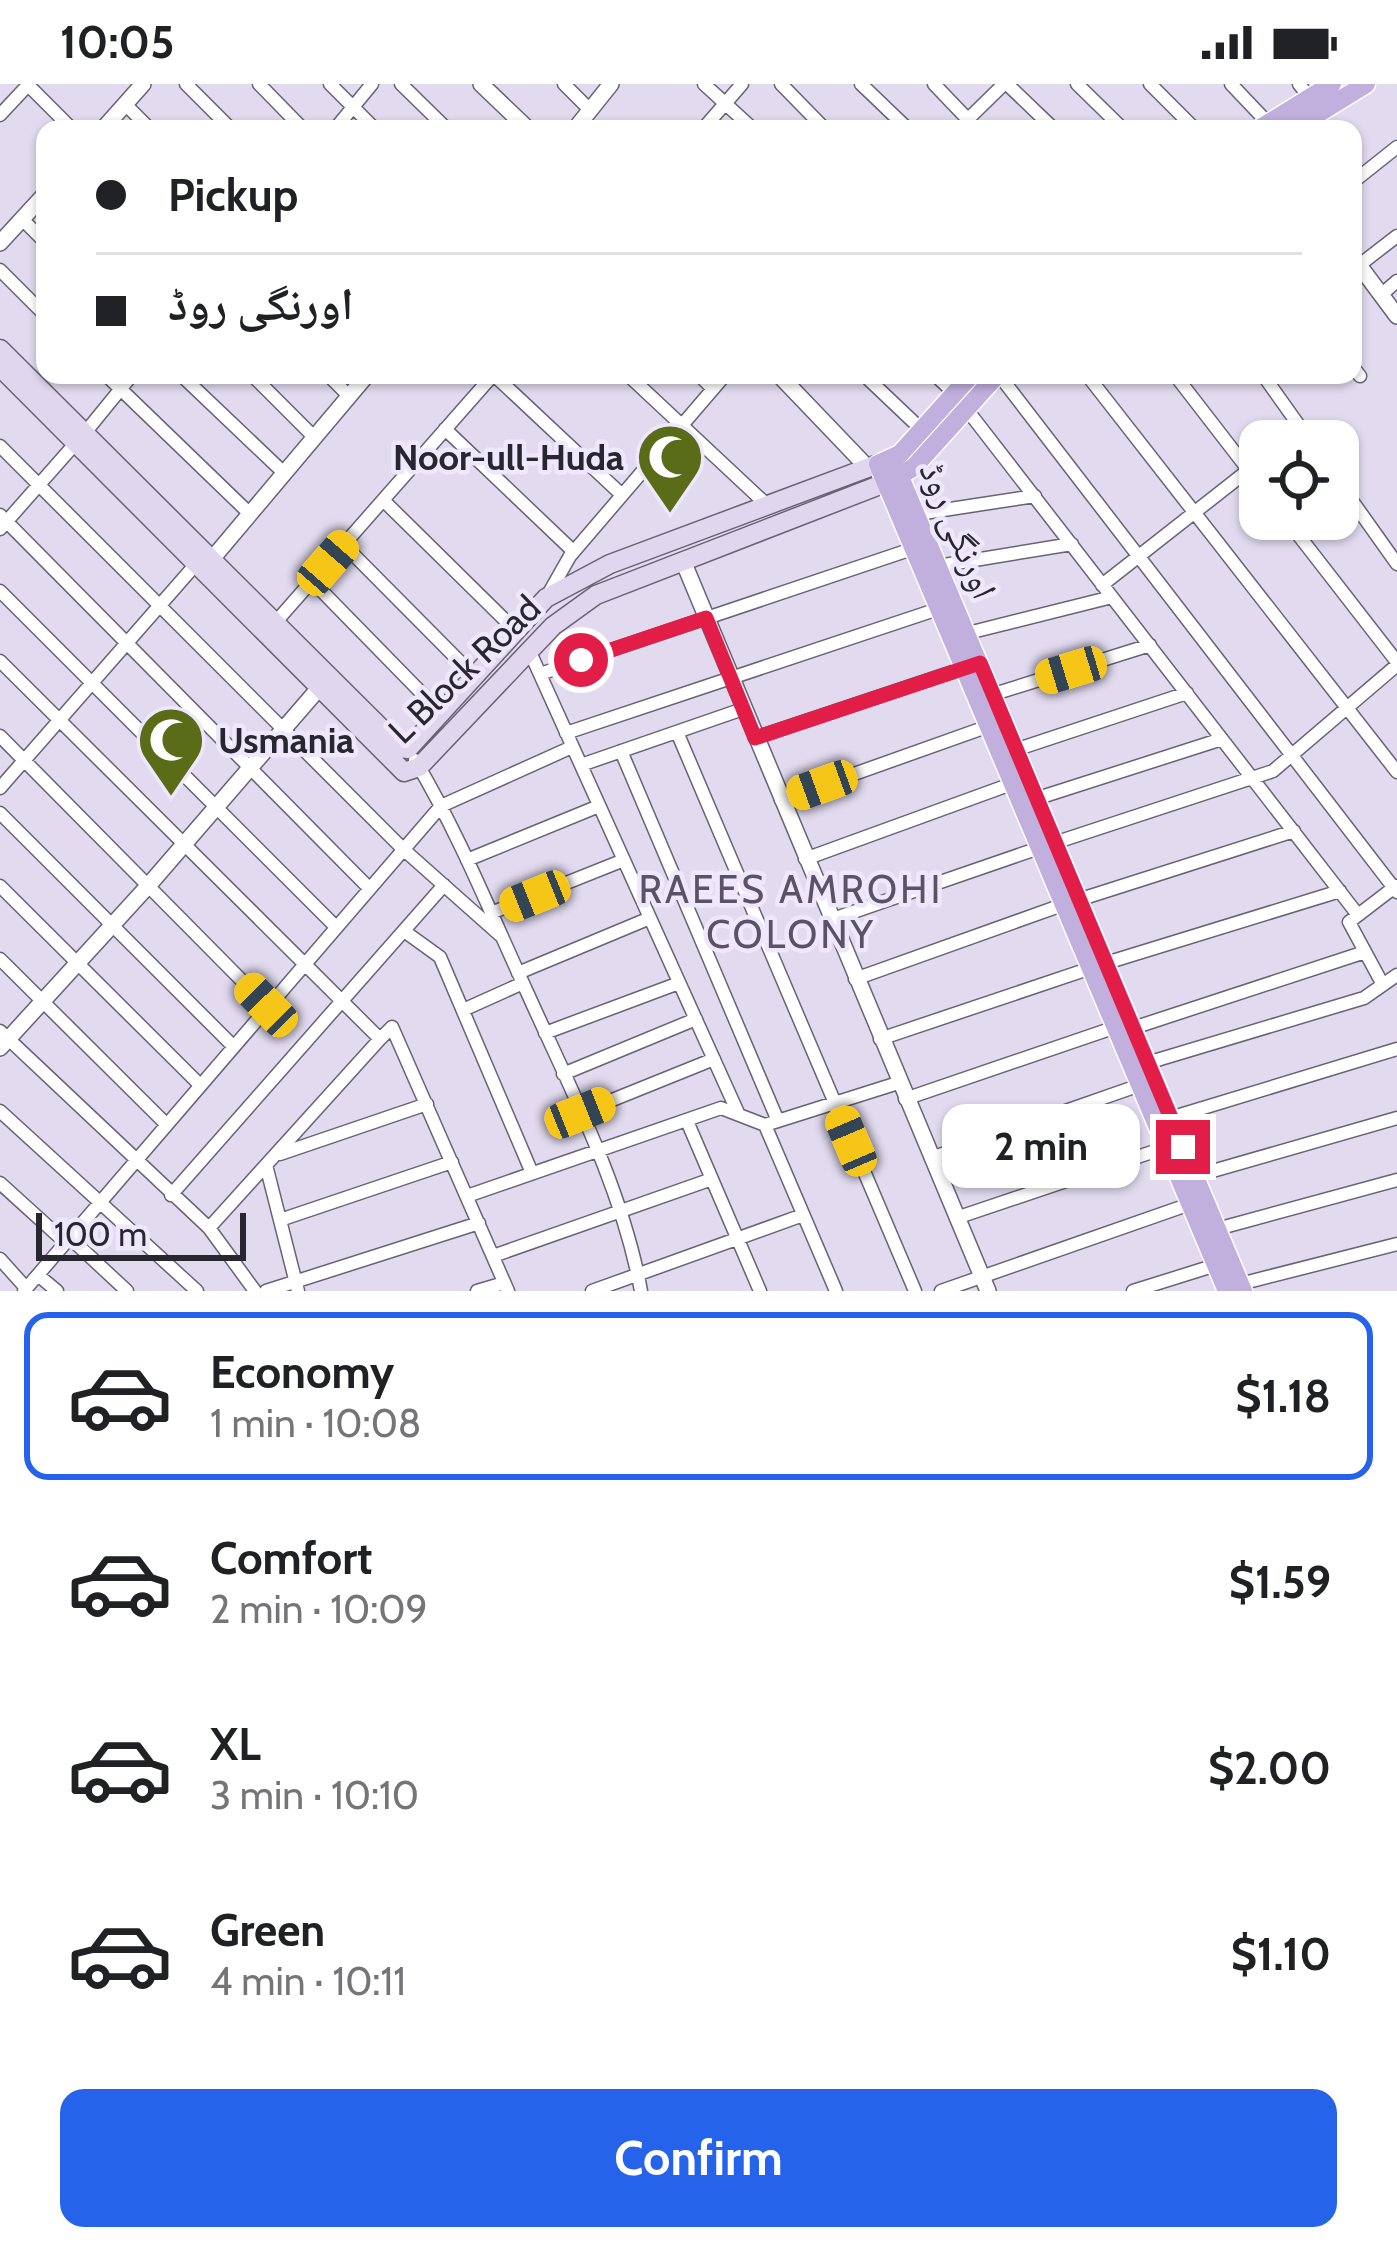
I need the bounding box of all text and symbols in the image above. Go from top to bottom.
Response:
text: 10:05 [60,15,174,69]
text: Pickup [168,168,298,222]
text: اورنگی روڈ [168,277,354,331]
map controls [1239,420,1359,540]
button: locate [1239,420,1359,540]
mosque icon: Noor-ull-Huda [635,422,705,516]
place label: Noor-ull-Huda [393,435,624,479]
street label: اورنگی روڈ [911,455,1007,605]
car [291,524,365,602]
street label: L Block Road [379,586,549,752]
route start [554,633,608,687]
car [1031,642,1111,698]
mosque icon: Usmania [136,705,206,799]
place label: Usmania [218,718,354,762]
car [782,756,862,814]
district label: RAEES AMROHI COLONY [639,865,943,958]
car [495,866,575,926]
car [228,967,304,1043]
car [540,1083,620,1143]
car [820,1101,882,1181]
callout: 2 min [943,1105,1141,1189]
route end [1156,1120,1210,1174]
text: 2 min [994,1122,1088,1170]
scale bar [36,1207,246,1260]
text: 100 m [54,1214,147,1254]
icon: car [66,1342,174,1450]
text: Economy [210,1345,394,1399]
text: $1.18 [1235,1369,1331,1423]
text: 1 min · 10:08 [210,1399,422,1447]
icon: car [66,1528,174,1636]
text: Comfort [210,1531,373,1585]
text: $1.59 [1229,1555,1331,1609]
text: 2 min · 10:09 [210,1585,428,1633]
icon: car [66,1714,174,1822]
text: XL [210,1717,261,1771]
text: $2.00 [1208,1741,1331,1795]
text: 3 min · 10:10 [210,1771,419,1819]
icon: car [66,1900,174,2008]
text: Green [210,1903,325,1957]
text: $1.10 [1231,1927,1331,1981]
text: 4 min · 10:11 [210,1957,406,2005]
button: Confirm [60,2089,1337,2227]

